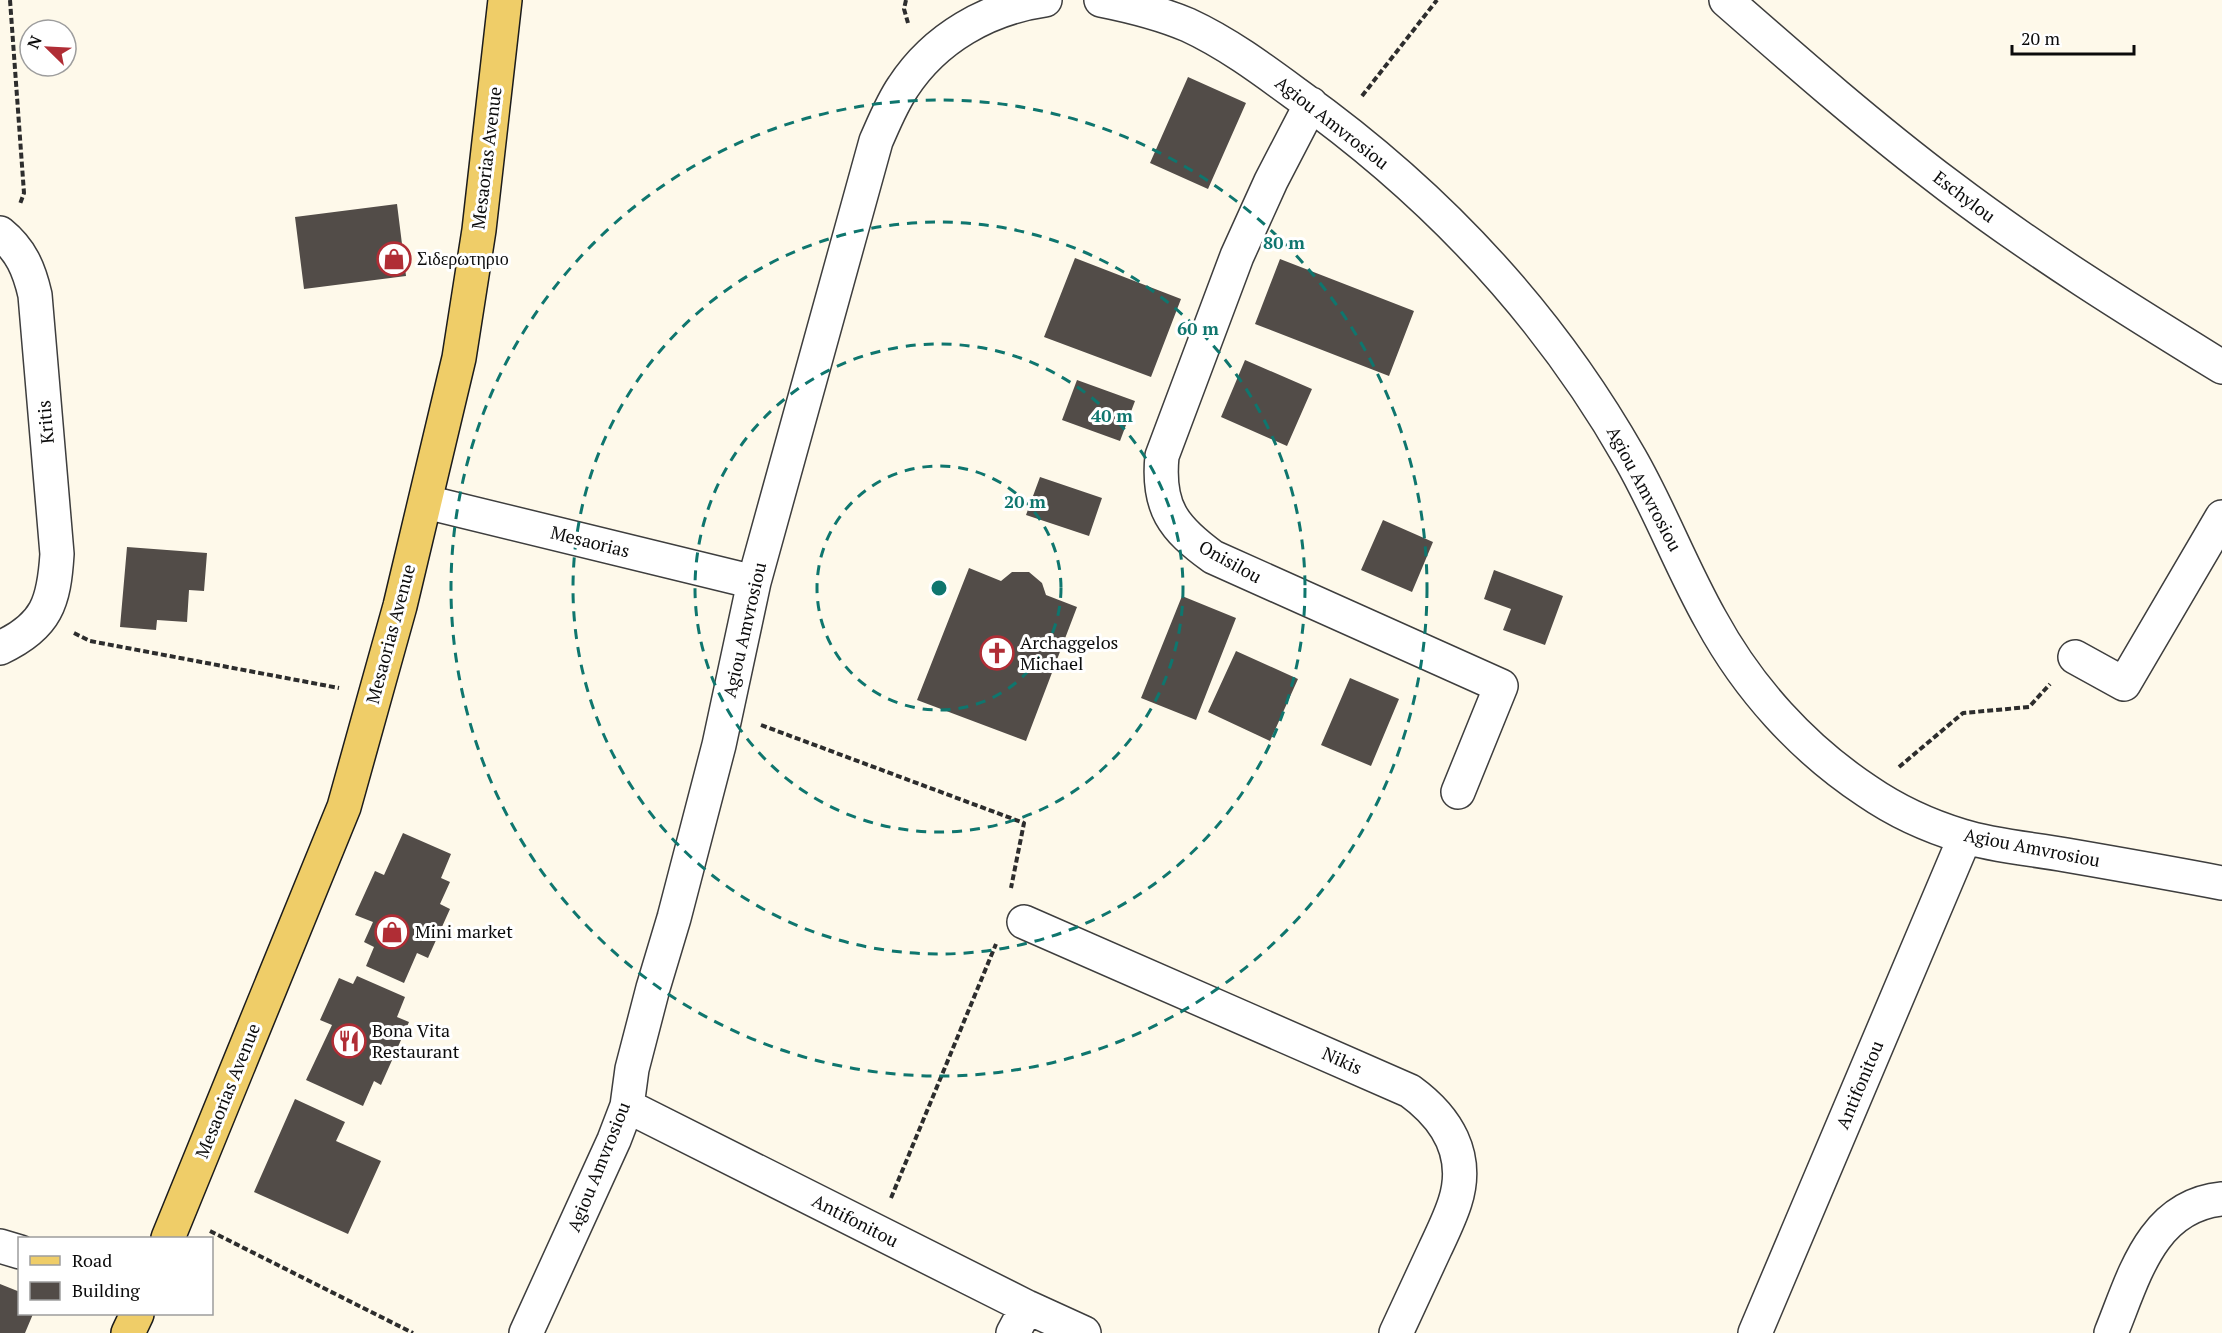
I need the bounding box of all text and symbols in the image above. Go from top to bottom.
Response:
north arrow [18,18,78,78]
scale bar [2012,18,2134,56]
text: 20 m [2021,26,2061,50]
text: N [22,32,47,52]
street label: Agiou Amvrosiou [1271,70,1394,174]
street label: Mesaorias Avenue [465,85,507,231]
street label: Eschylou [1929,165,2001,227]
text: 80 m [1263,230,1305,254]
shop icon: Σιδερωτηριο [376,241,412,277]
place label: Σιδερωτηριο [417,246,509,270]
text: 60 m [1177,316,1219,340]
street label: Kritis [31,399,59,445]
text: 40 m [1091,403,1133,427]
street label: Agiou Amvrosiou [1602,422,1688,555]
text: 20 m [1004,489,1046,513]
street label: Mesaorias [548,520,632,562]
street label: Onisilou [1195,534,1266,588]
street label: Agiou Amvrosiou [717,560,771,700]
street label: Mesaorias Avenue [360,561,420,706]
centre of rings [929,578,949,598]
place label: Archaggelos Michael [1020,630,1118,675]
church icon: Archaggelos Michael [979,635,1015,671]
street label: Agiou Amvrosiou [1962,822,2102,872]
shop icon: Mini market [374,914,410,950]
place label: Mini market [415,919,513,943]
place label: Bona Vita Restaurant [372,1018,460,1063]
street label: Mesaorias Avenue [189,1020,265,1162]
restaurant icon: Bona Vita Restaurant [331,1023,367,1059]
street label: Antifonitou [1830,1037,1888,1133]
street label: Nikis [1319,1041,1366,1079]
street label: Agiou Amvrosiou [561,1098,635,1235]
street label: Antifonitou [808,1188,903,1252]
legend [18,1237,213,1315]
text: Road [72,1248,112,1272]
text: Building [72,1278,140,1302]

